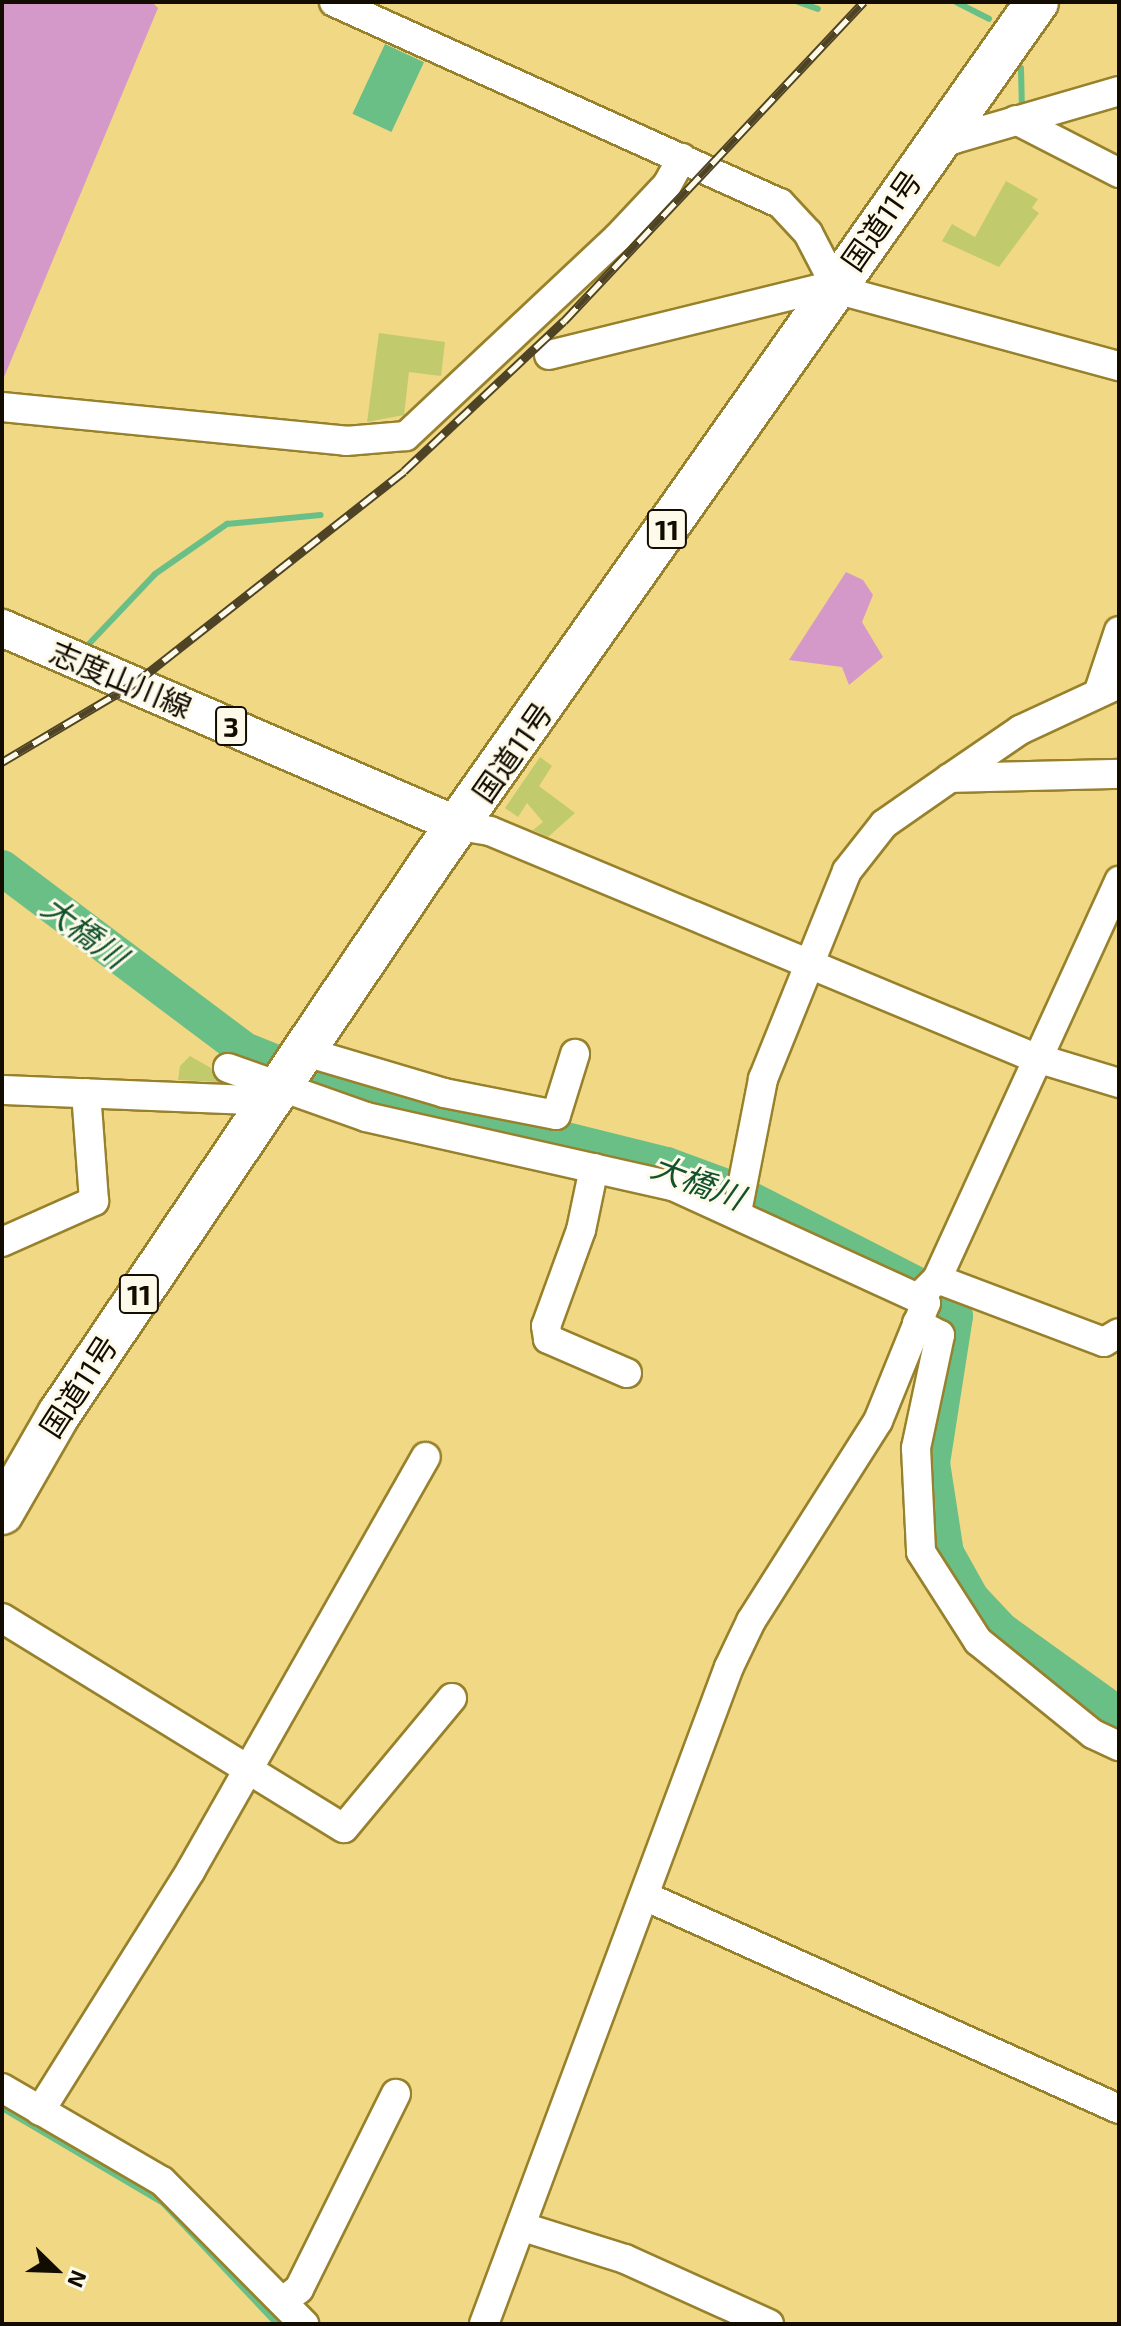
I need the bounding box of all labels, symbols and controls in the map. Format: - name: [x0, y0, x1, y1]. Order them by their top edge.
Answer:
- street label: 国道11号: [834, 163, 928, 277]
- road number: 11: [645, 505, 689, 553]
- street label: 志度山川線: [45, 633, 197, 725]
- street label: 国道11号: [465, 695, 559, 809]
- road number: 3: [215, 702, 247, 750]
- water label: 大橋川: [35, 887, 135, 975]
- water label: 大橋川: [646, 1146, 750, 1216]
- road number: 11: [117, 1270, 161, 1318]
- street label: 国道11号: [32, 1328, 124, 1444]
- north arrow: [16, 2230, 96, 2310]
- text: N: [63, 2267, 93, 2292]

